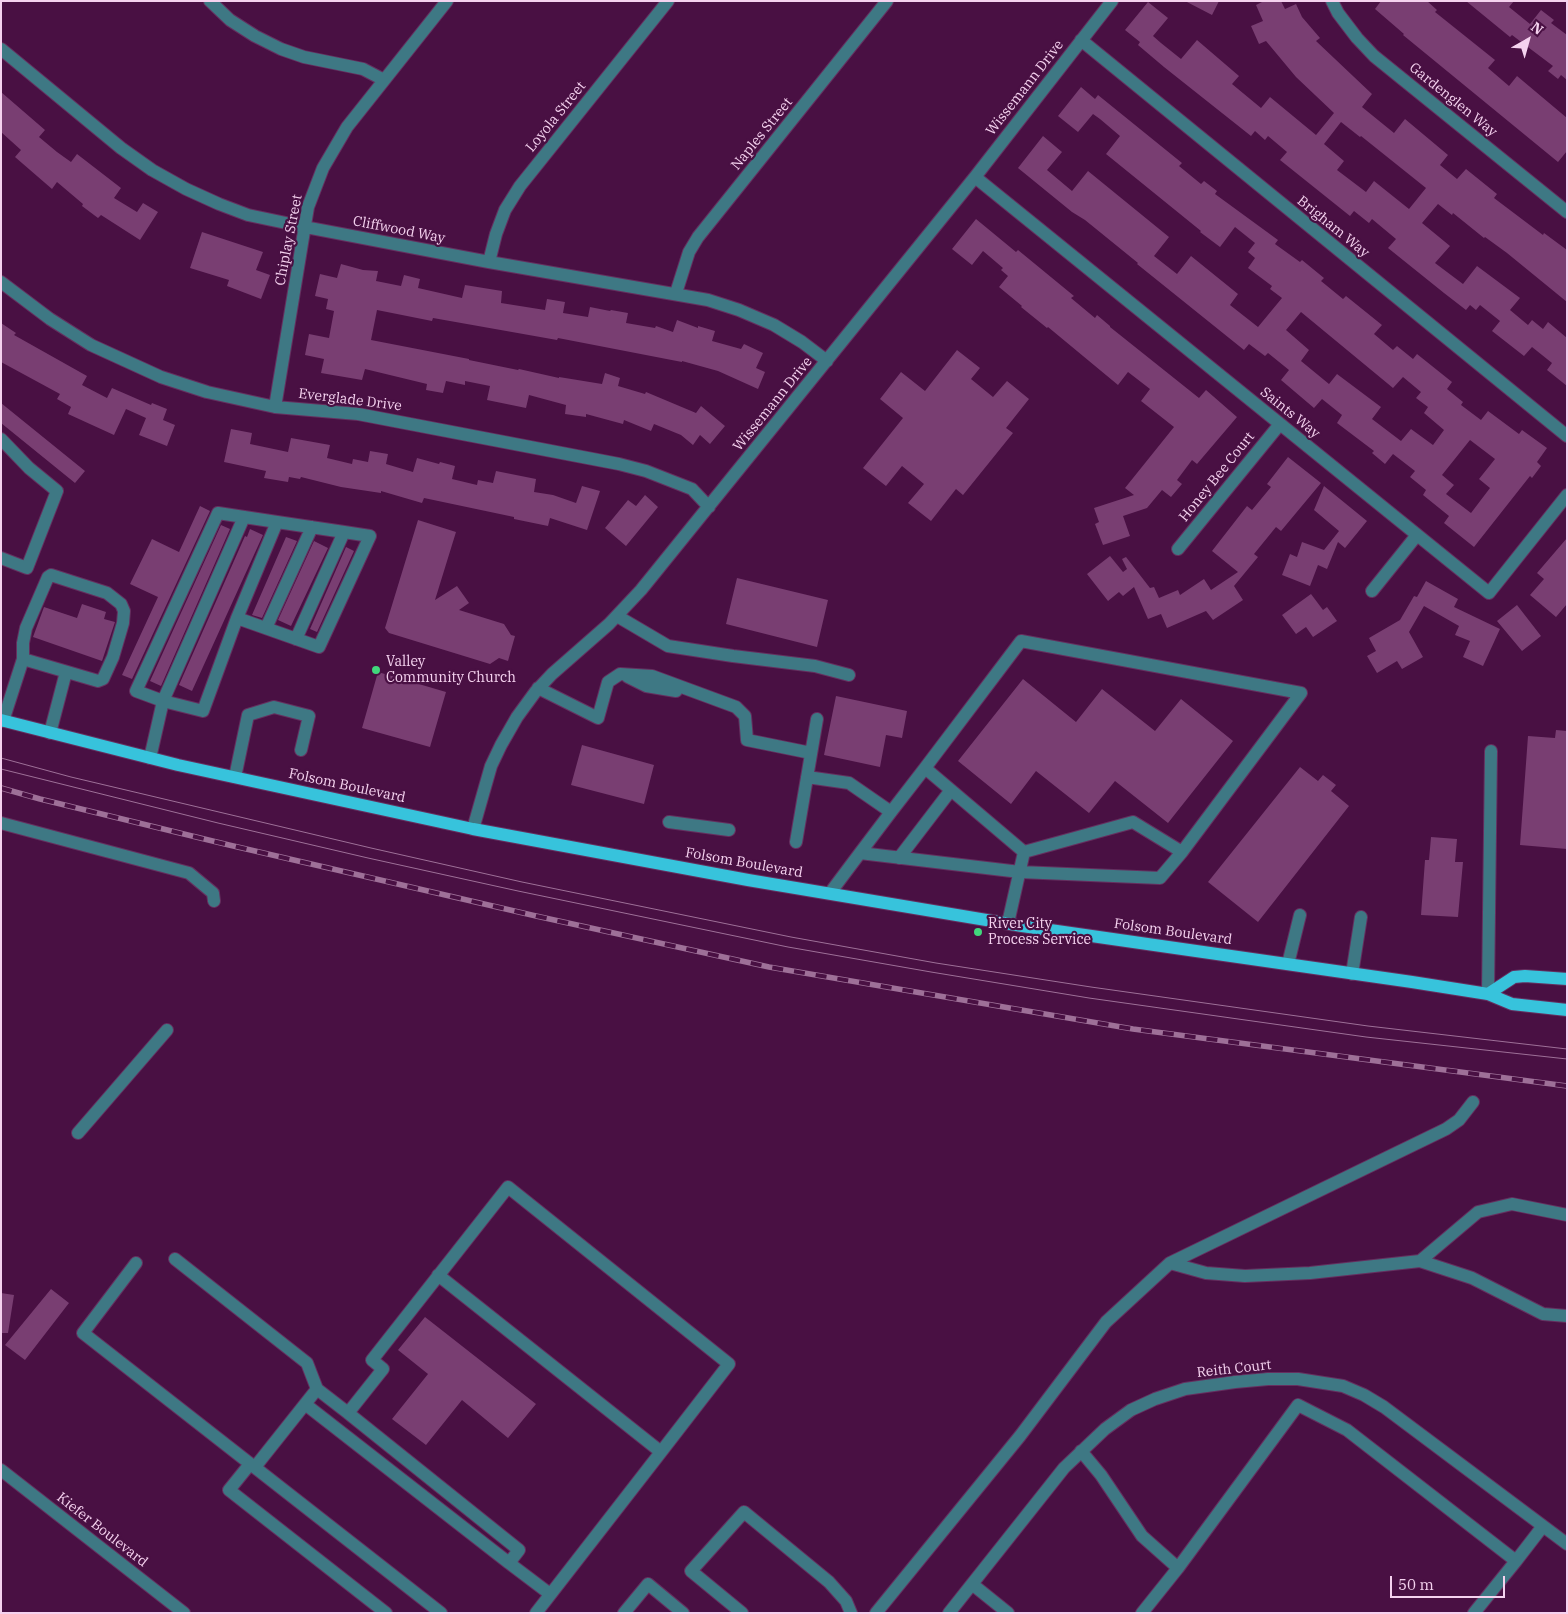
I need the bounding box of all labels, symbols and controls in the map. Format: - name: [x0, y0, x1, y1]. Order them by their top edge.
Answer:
- north arrow: [1503, 15, 1553, 65]
- text: N: [1527, 18, 1547, 39]
- street label: Wissemann Drive: [983, 37, 1067, 139]
- street label: Gardenglen Way: [1406, 59, 1500, 141]
- street label: Loyola Street: [522, 78, 590, 156]
- street label: Naples Street: [728, 94, 796, 174]
- street label: Chiplay Street: [272, 193, 306, 287]
- street label: Brigham Way: [1293, 193, 1373, 261]
- street label: Cliffwood Way: [351, 213, 447, 247]
- street label: Wissemann Drive: [730, 354, 816, 454]
- street label: Saints Way: [1257, 384, 1323, 442]
- street label: Everglade Drive: [297, 385, 403, 415]
- street label: Honey Bee Court: [1176, 429, 1258, 525]
- place label: Valley Community Church: [386, 654, 516, 686]
- marker: Valley Community Church: [370, 664, 382, 676]
- street label: Folsom Boulevard: [287, 765, 407, 807]
- street label: Folsom Boulevard: [684, 844, 804, 882]
- street label: Folsom Boulevard: [1113, 915, 1233, 949]
- place label: River City Process Service: [988, 916, 1091, 949]
- marker: River City Process Service: [972, 926, 984, 938]
- street label: Reith Court: [1196, 1357, 1272, 1381]
- street label: Kiefer Boulevard: [53, 1489, 151, 1571]
- scale bar: [1393, 1566, 1508, 1598]
- text: 50 m: [1398, 1575, 1434, 1594]

